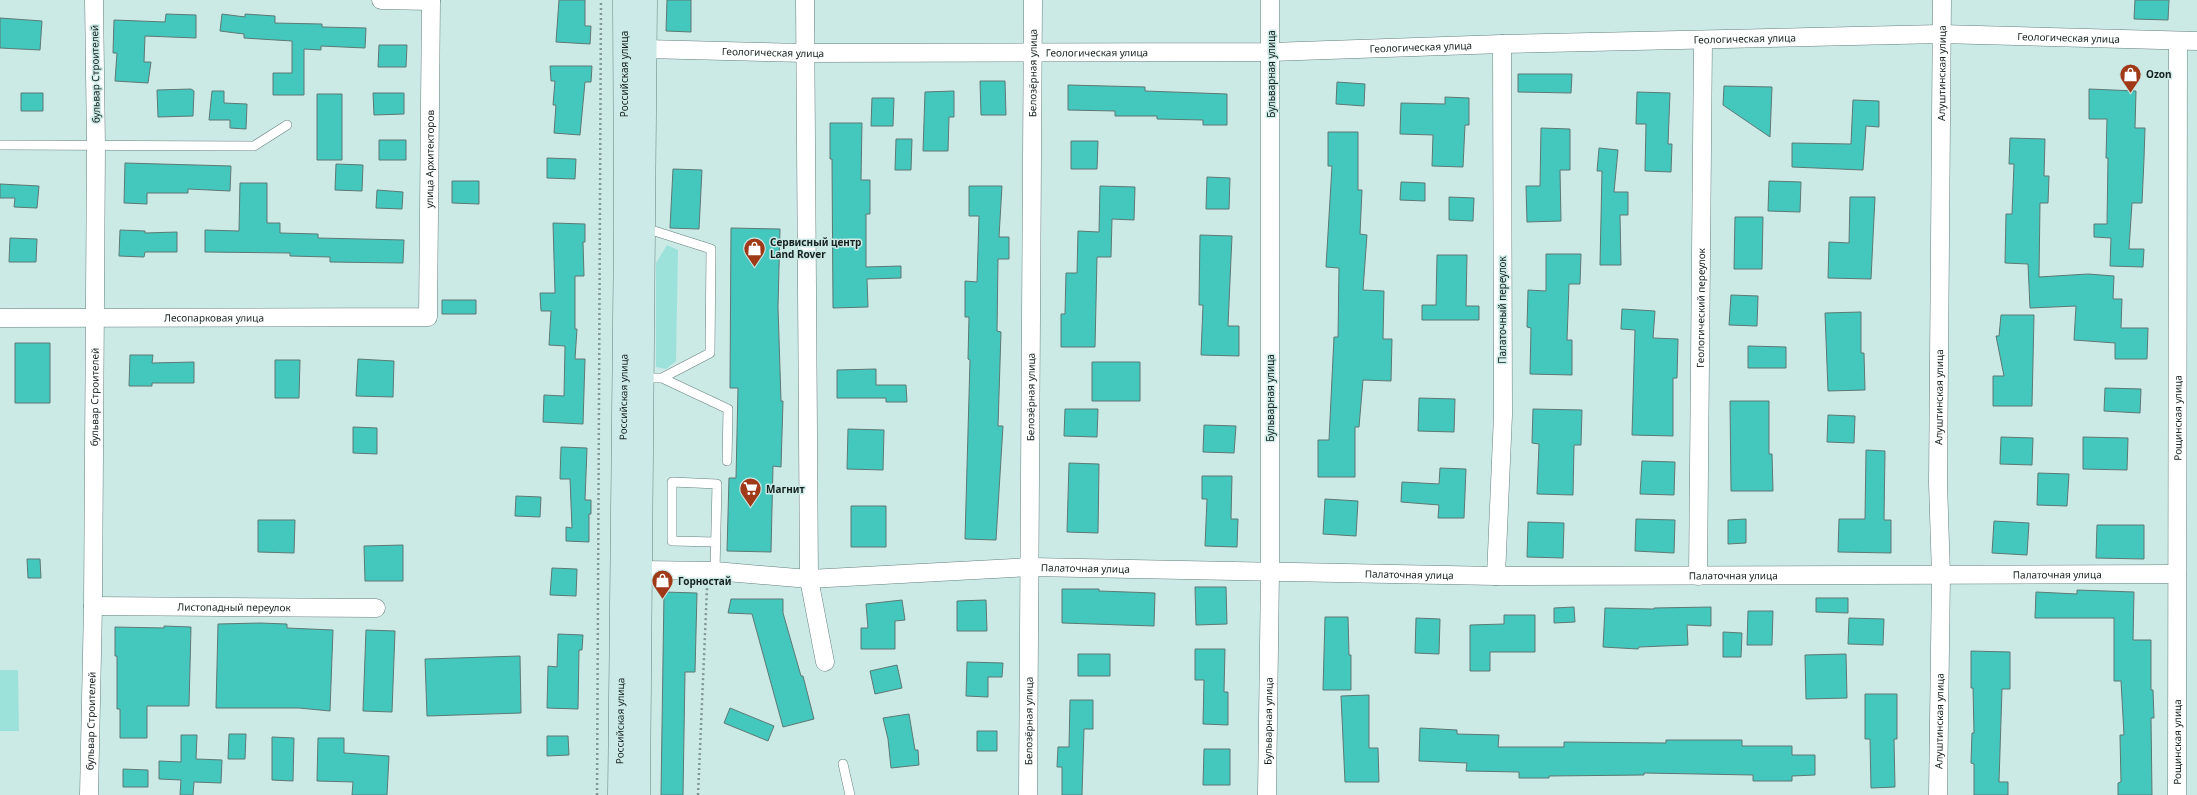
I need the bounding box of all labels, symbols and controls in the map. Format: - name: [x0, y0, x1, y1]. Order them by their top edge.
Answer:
- street label: бульвар Строителей: [87, 25, 103, 123]
- street label: Алуштинская улица: [1934, 25, 1949, 121]
- street label: Белозёрная улица: [1025, 29, 1040, 117]
- street label: Геологическая улица: [2017, 29, 2120, 46]
- street label: Бульварная улица: [1264, 30, 1278, 118]
- street label: Геологическая улица: [1693, 30, 1796, 47]
- street label: Российская улица: [617, 31, 631, 117]
- street label: Геологическая улица: [1369, 38, 1472, 56]
- street label: Геологическая улица: [722, 44, 824, 60]
- street label: Геологическая улица: [1046, 45, 1148, 59]
- shop icon: Ozon: [2117, 61, 2143, 94]
- place label: Ozon: [2146, 67, 2172, 81]
- street label: улица Архитекторов: [422, 109, 437, 208]
- shop icon: Сервисный центр Land Rover: [742, 235, 768, 268]
- place label: Сервисный центр Land Rover: [770, 235, 861, 261]
- street label: Геологический переулок: [1693, 247, 1708, 368]
- street label: Палаточный переулок: [1495, 256, 1509, 364]
- street label: Лесопарковая улица: [164, 310, 264, 325]
- street label: бульвар Строителей: [87, 348, 102, 446]
- street label: Алуштинская улица: [1931, 349, 1946, 445]
- street label: Белозёрная улица: [1023, 353, 1038, 441]
- street label: Российская улица: [616, 354, 631, 440]
- street label: Бульварная улица: [1263, 354, 1277, 442]
- street label: Рощинская улица: [2170, 375, 2185, 461]
- supermarket icon: Магнит: [737, 476, 763, 509]
- place label: Магнит: [766, 482, 805, 496]
- street label: Палаточная улица: [1041, 560, 1130, 576]
- street label: Палаточная улица: [1365, 566, 1454, 582]
- street label: Палаточная улица: [2013, 567, 2102, 581]
- shop icon: Горностай: [650, 568, 676, 601]
- street label: Палаточная улица: [1689, 568, 1778, 582]
- place label: Горностай: [678, 574, 732, 588]
- street label: Листопадный переулок: [177, 600, 292, 614]
- street label: бульвар Строителей: [83, 672, 99, 770]
- street label: Алуштинская улица: [1931, 673, 1947, 769]
- street label: Белозёрная улица: [1021, 677, 1036, 765]
- street label: Бульварная улица: [1260, 677, 1276, 765]
- street label: Российская улица: [612, 678, 627, 764]
- street label: Рощинская улица: [2170, 699, 2184, 785]

